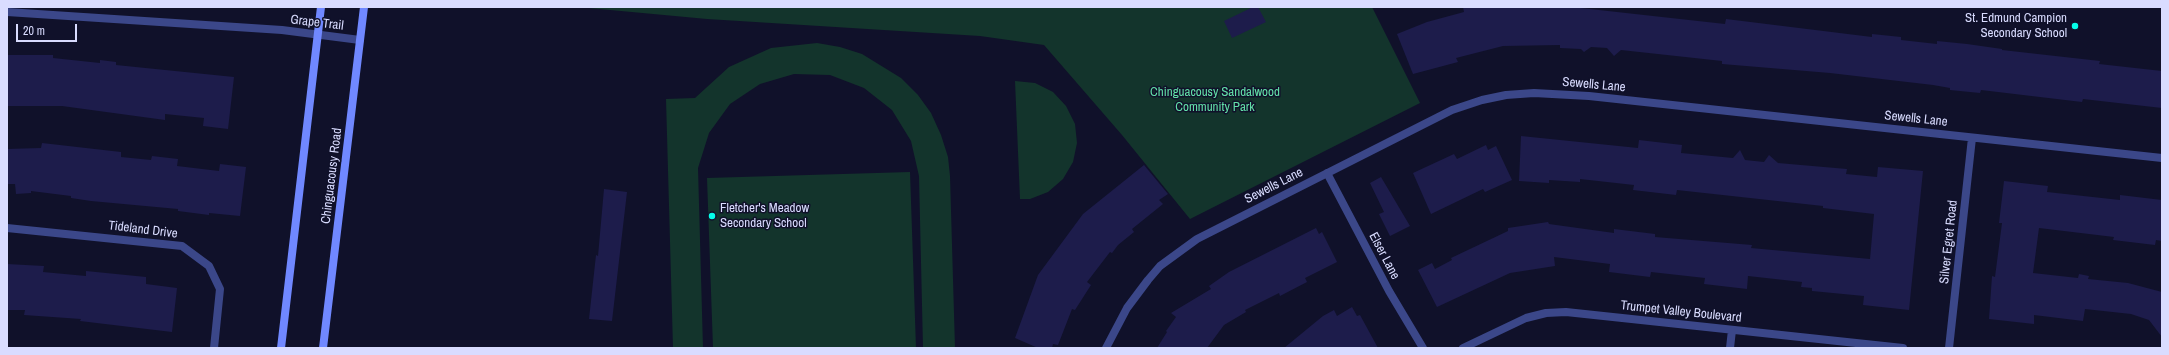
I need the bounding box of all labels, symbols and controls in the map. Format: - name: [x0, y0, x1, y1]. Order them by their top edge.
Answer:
- place label: St. Edmund Campion Secondary School: [1965, 11, 2067, 42]
- street label: Grape Trail: [289, 12, 345, 34]
- scale bar: [18, 16, 79, 42]
- marker: St. Edmund Campion Secondary School: [2070, 21, 2080, 31]
- text: 20 m: [23, 23, 45, 39]
- street label: Sewells Lane: [1562, 74, 1626, 96]
- park label: Chinguacousy Sandalwood Community Park: [1150, 85, 1280, 116]
- street label: Sewells Lane: [1884, 108, 1948, 130]
- street label: Chinguacousy Road: [318, 127, 346, 225]
- street label: Sewells Lane: [1242, 165, 1306, 207]
- street label: Silver Egret Road: [1937, 199, 1961, 285]
- place label: Fletcher's Meadow Secondary School: [720, 201, 809, 232]
- marker: Fletcher's Meadow Secondary School: [707, 211, 717, 221]
- street label: Tideland Drive: [107, 218, 179, 242]
- street label: Elser Lane: [1365, 230, 1403, 282]
- street label: Trumpet Valley Boulevard: [1620, 298, 1742, 326]

